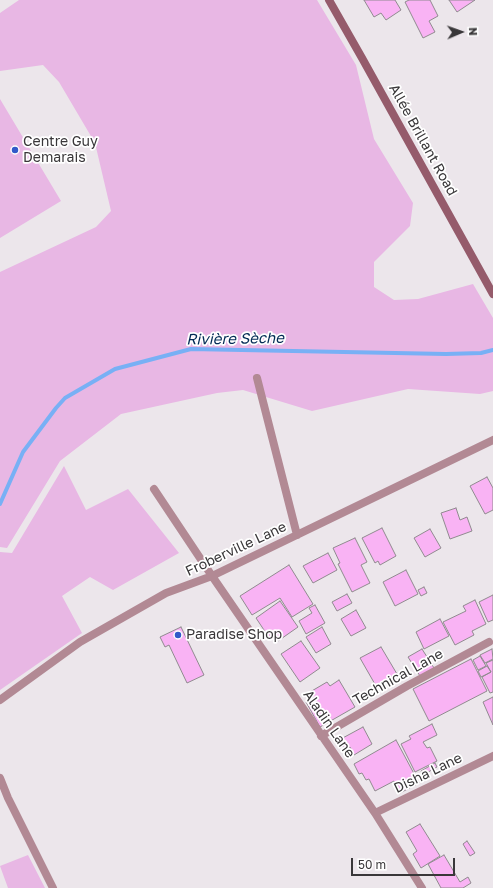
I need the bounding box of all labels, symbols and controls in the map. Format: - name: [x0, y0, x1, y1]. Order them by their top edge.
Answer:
- north arrow: [441, 12, 481, 52]
- text: N: [467, 27, 480, 36]
- street label: Allée Brillant Road: [385, 81, 461, 199]
- place label: Centre Guy Demarais: [23, 134, 98, 166]
- marker: Centre Guy Demarais: [10, 145, 20, 155]
- water label: Rivière Sèche: [186, 329, 284, 349]
- street label: Froberville Lane: [183, 518, 289, 580]
- place label: Paradise Shop: [186, 627, 282, 643]
- marker: Paradise Shop: [173, 630, 183, 640]
- street label: Technical Lane: [350, 645, 446, 709]
- street label: Aladin Lane: [300, 687, 358, 761]
- street label: Disha Lane: [391, 749, 465, 797]
- scale bar: [353, 850, 457, 876]
- text: 50 m: [358, 857, 386, 872]

